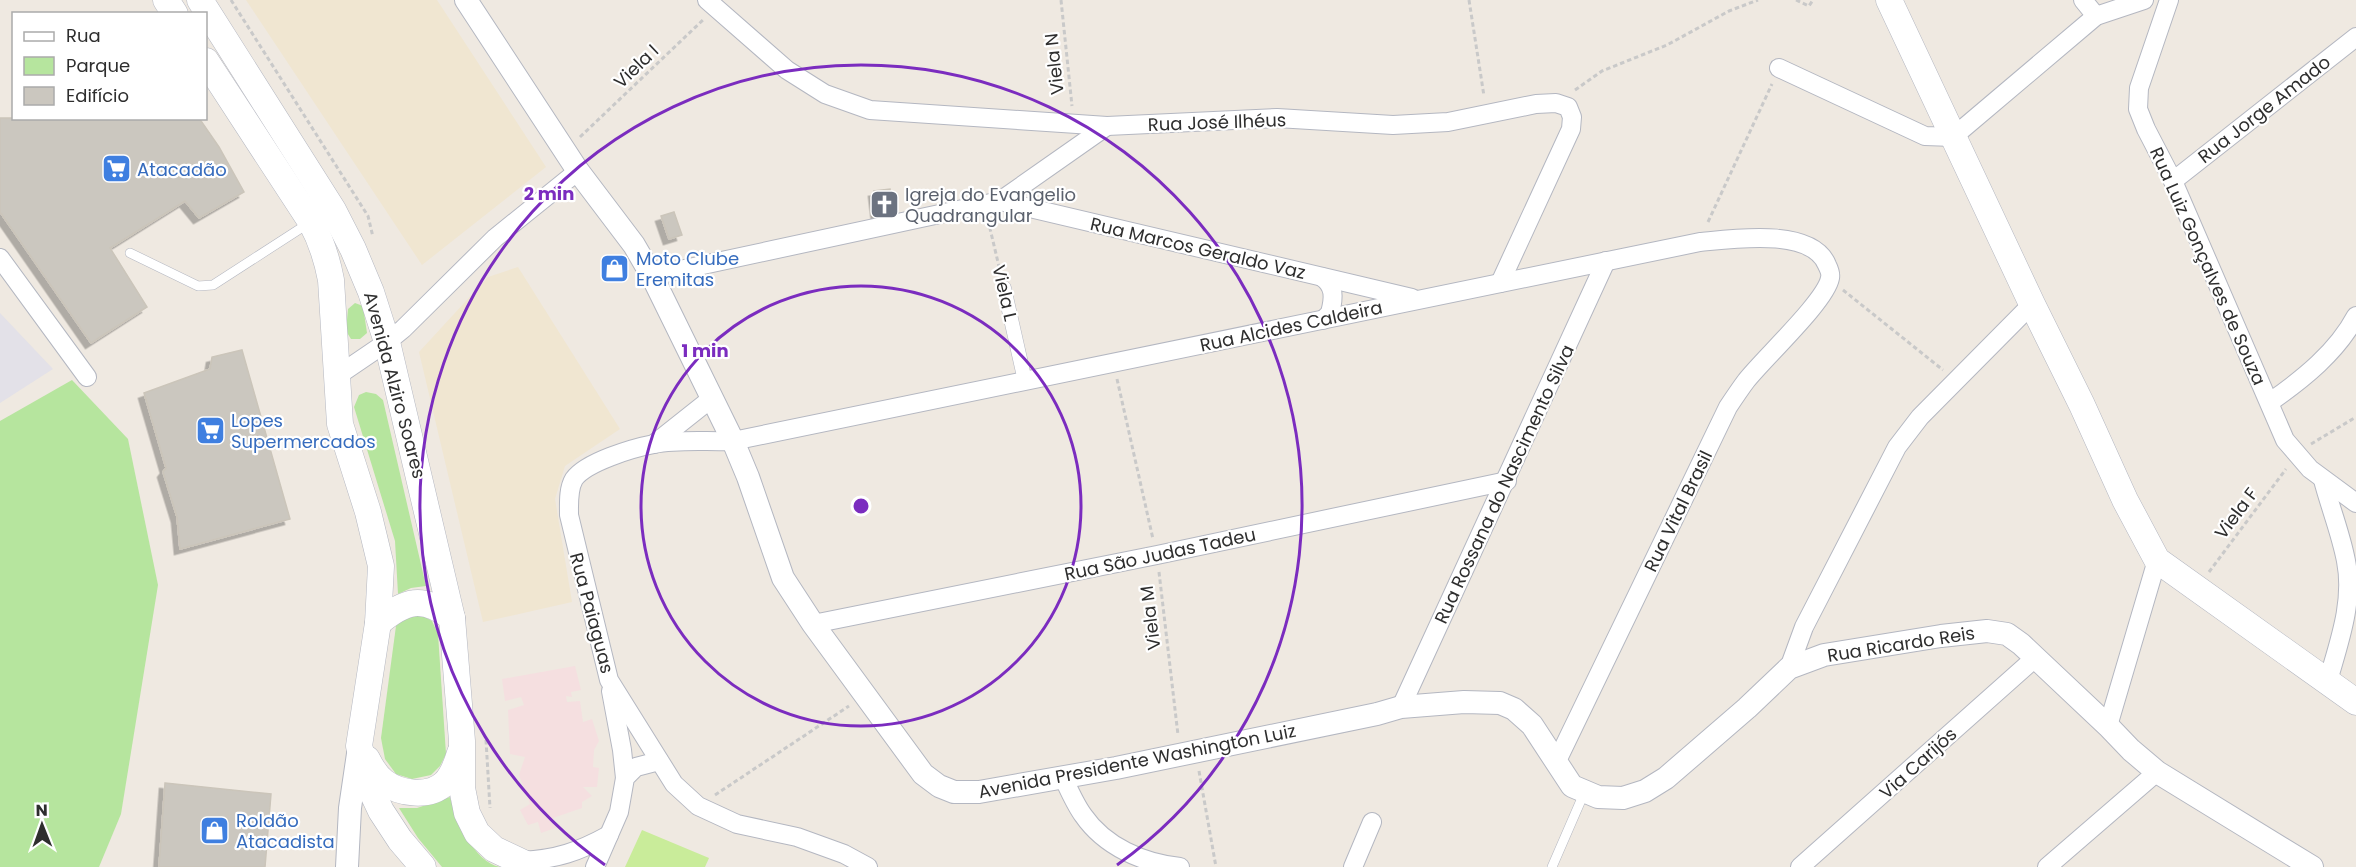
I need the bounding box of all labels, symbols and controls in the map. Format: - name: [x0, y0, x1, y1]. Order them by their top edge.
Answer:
- legend: [12, 12, 207, 120]
- text: Rua: [66, 23, 101, 48]
- street label: Viela N: [1038, 32, 1070, 96]
- street label: Viela I: [608, 38, 664, 94]
- street label: Rua Jorge Amado: [2193, 49, 2335, 169]
- text: Parque: [66, 53, 130, 78]
- text: Edifício: [66, 83, 129, 108]
- street label: Rua José Ilhéus: [1147, 107, 1287, 137]
- street label: Rua Luiz Gonçalves de Souza: [2144, 143, 2272, 389]
- supermarket icon: Atacadão: [100, 153, 132, 185]
- place label: Atacadão: [137, 157, 227, 182]
- text: 2 min: [524, 181, 574, 206]
- place label: Igreja do Evangelio Quadrangular: [905, 182, 1076, 228]
- church icon: Igreja do Evangelio Quadrangular: [868, 188, 900, 220]
- street label: Rua Marcos Geraldo Vaz: [1088, 211, 1308, 285]
- place label: Moto Clube Eremitas: [636, 246, 739, 292]
- shop icon: Moto Clube Eremitas: [599, 252, 631, 284]
- street label: Viela L: [986, 262, 1024, 324]
- street label: Avenida Alziro Soares: [358, 289, 432, 481]
- street label: Rua Alcides Caldeira: [1197, 294, 1385, 358]
- text: 1 min: [681, 338, 729, 363]
- street label: Rua Rossana do Nascimento Silva: [1428, 340, 1580, 628]
- place label: Lopes Supermercados: [231, 408, 376, 454]
- supermarket icon: Lopes Supermercados: [194, 414, 226, 446]
- street label: Rua Vital Brasil: [1638, 446, 1718, 576]
- street label: Viela F: [2208, 482, 2264, 544]
- centre of rings: [851, 496, 871, 516]
- street label: Rua São Judas Tadeu: [1062, 522, 1258, 586]
- street label: Rua Paiaguas: [564, 550, 620, 676]
- street label: Viela M: [1134, 584, 1166, 652]
- street label: Rua Ricardo Reis: [1825, 620, 1977, 668]
- street label: Avenida Presidente Washington Luiz: [976, 718, 1298, 804]
- street label: Via Carijós: [1874, 722, 1962, 804]
- north arrow: [12, 795, 72, 855]
- text: N: [36, 799, 48, 822]
- place label: Roldão Atacadista: [236, 808, 335, 854]
- shop icon: Roldão Atacadista: [199, 814, 231, 846]

